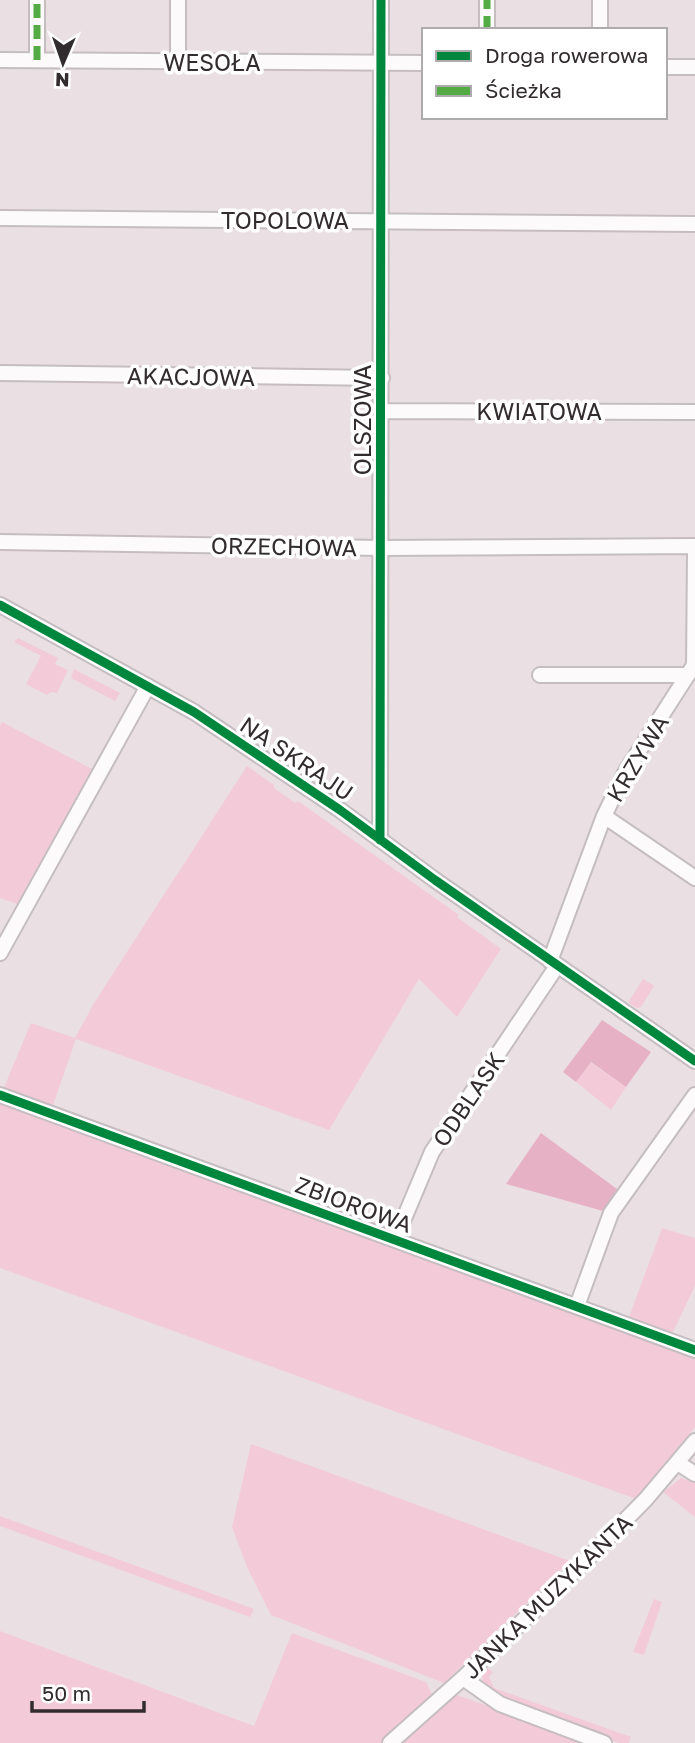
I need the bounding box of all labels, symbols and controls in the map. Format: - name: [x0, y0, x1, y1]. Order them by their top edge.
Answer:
- north arrow: [28, 28, 98, 98]
- legend: [422, 28, 667, 119]
- text: Droga rowerowa: [485, 42, 648, 68]
- street label: WESOŁA: [163, 48, 261, 76]
- text: N: [55, 69, 70, 92]
- text: Ścieżka: [485, 77, 562, 103]
- street label: TOPOLOWA: [221, 206, 349, 234]
- street label: AKACJOWA: [127, 361, 255, 391]
- street label: OLSZOWA: [348, 365, 376, 475]
- street label: KWIATOWA: [476, 397, 602, 425]
- street label: ORZECHOWA: [211, 531, 357, 561]
- street label: KRZYWA: [600, 709, 674, 807]
- street label: NA SKRAJU: [235, 710, 359, 806]
- street label: ODBLASK: [426, 1046, 510, 1152]
- street label: ZBIOROWA: [292, 1170, 416, 1238]
- street label: JANKA MUZYKANTA: [456, 1508, 638, 1684]
- scale bar: [32, 1670, 144, 1714]
- text: 50 m: [42, 1680, 91, 1706]

